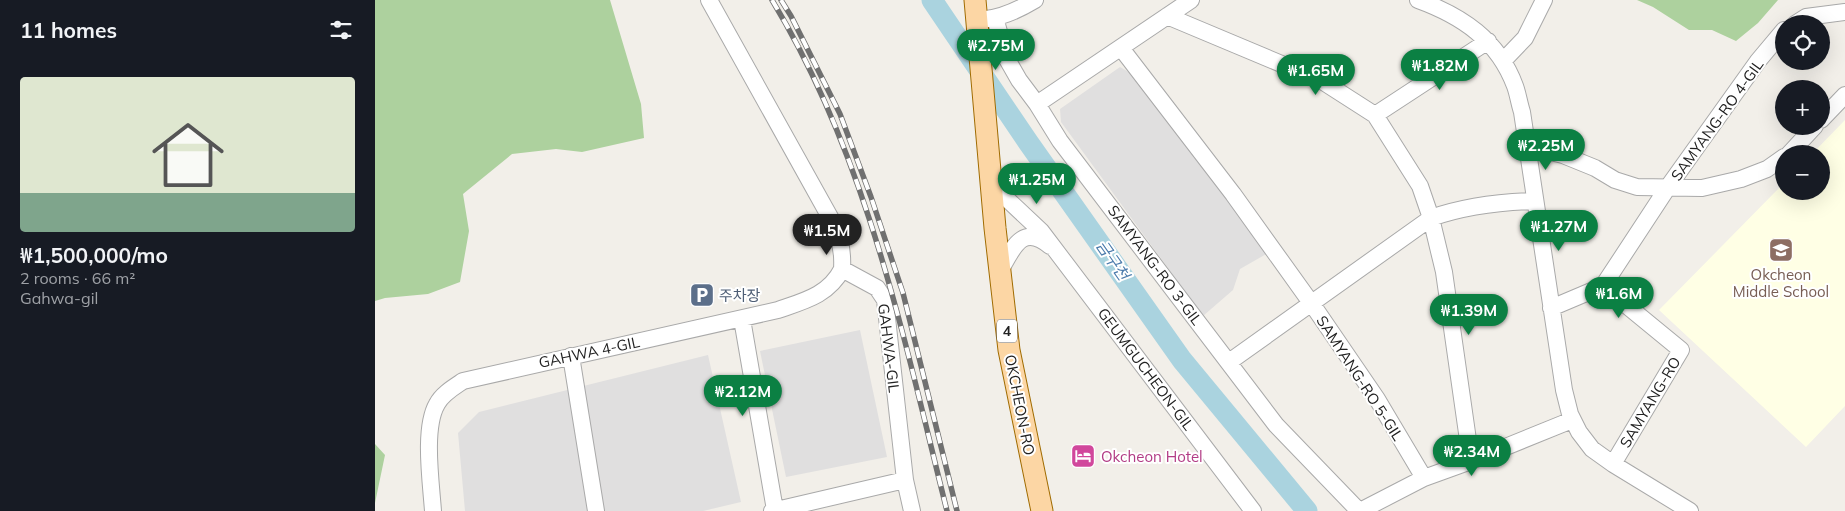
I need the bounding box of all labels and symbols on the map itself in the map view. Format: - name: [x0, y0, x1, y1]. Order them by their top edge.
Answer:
- pin: ₩2.75M: [955, 28, 1037, 71]
- pin: ₩1.82M: [1399, 48, 1481, 91]
- pin: ₩1.65M: [1275, 54, 1357, 96]
- street label: SAMYANG-RO 4-GIL: [1667, 56, 1767, 184]
- pin: ₩2.25M: [1505, 128, 1587, 171]
- pin: ₩1.25M: [996, 162, 1078, 205]
- street label: SAMYANG-RO 3-GIL: [1104, 201, 1206, 329]
- pin: ₩1.27M: [1518, 210, 1600, 252]
- pin: ₩1.5M: [792, 214, 862, 256]
- water label: 금구천: [1092, 236, 1135, 286]
- school or university icon: Okcheon Middle School: [1768, 237, 1794, 263]
- place label: Okcheon Middle School: [1733, 265, 1829, 301]
- pin: ₩1.6M: [1584, 276, 1654, 319]
- parking icon: 주차장: [689, 282, 715, 308]
- place label: 주차장: [719, 286, 761, 305]
- pin: ₩1.39M: [1428, 294, 1510, 336]
- street label: GAHWA-GIL: [874, 302, 904, 394]
- street label: GEUMGUCHEON-GIL: [1094, 304, 1198, 434]
- street label: SAMYANG-RO 5-GIL: [1312, 312, 1408, 444]
- road number: 4: [997, 320, 1017, 342]
- street label: GAHWA 4-GIL: [537, 332, 641, 372]
- street label: OKCHEON-RO: [1001, 353, 1039, 457]
- street label: SAMYANG-RO: [1615, 353, 1685, 451]
- pin: ₩2.12M: [702, 374, 784, 417]
- pin: ₩2.34M: [1431, 434, 1513, 477]
- hotel icon: Okcheon Hotel: [1070, 443, 1096, 469]
- place label: Okcheon Hotel: [1101, 447, 1203, 466]

